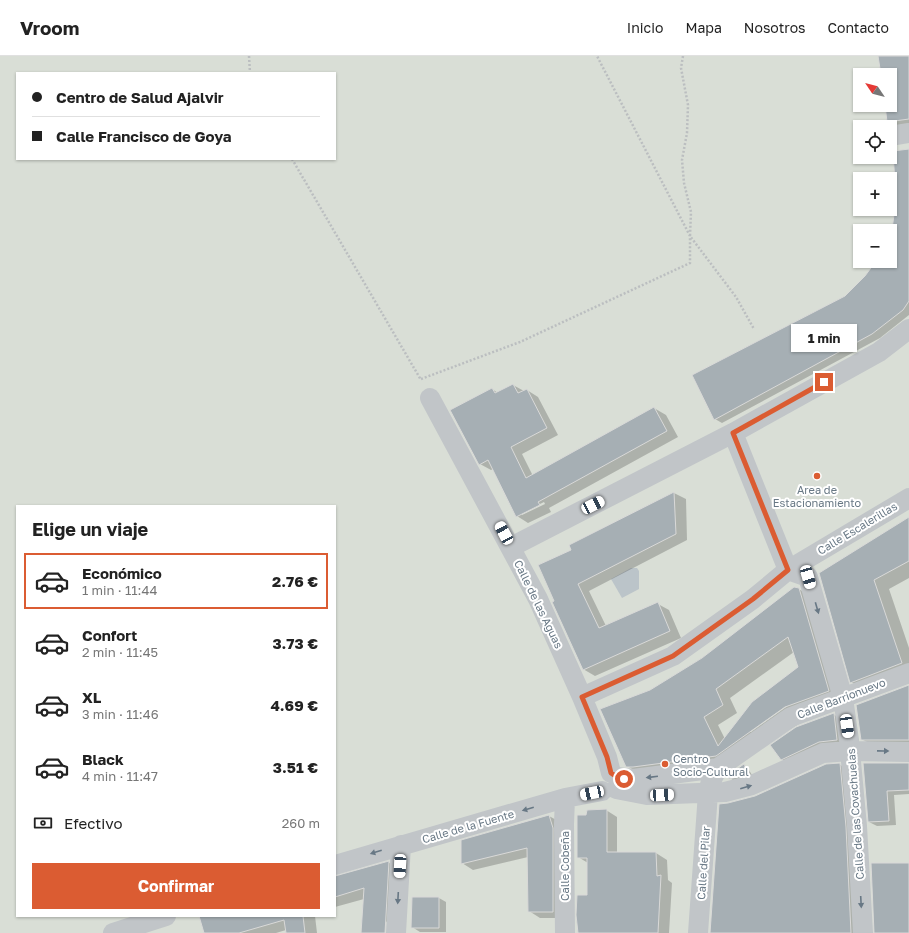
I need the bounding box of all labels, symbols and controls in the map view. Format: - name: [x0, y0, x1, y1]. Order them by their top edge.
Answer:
- text: Vroom: [20, 16, 79, 39]
- text: Inicio: [627, 19, 663, 36]
- text: Mapa: [685, 19, 722, 36]
- text: Nosotros: [744, 19, 805, 36]
- text: Contacto: [827, 19, 889, 36]
- north arrow: [853, 68, 897, 112]
- map controls: [853, 68, 897, 268]
- text: Centro de Salud Ajalvir: [56, 88, 224, 106]
- button: locate: [853, 120, 897, 164]
- text: Calle Francisco de Goya: [56, 127, 232, 145]
- button: +: [853, 172, 897, 216]
- button: −: [853, 224, 897, 268]
- callout: 1 min: [791, 324, 857, 352]
- text: 1 min: [808, 330, 840, 346]
- route end: [815, 373, 833, 391]
- marker: Area de Estacionamiento: [812, 471, 822, 481]
- place label: Area de Estacionamiento: [773, 483, 862, 509]
- car: [580, 494, 606, 516]
- street label: Calle Escalerillas: [815, 499, 899, 557]
- text: Elige un viaje: [32, 518, 148, 540]
- car: [493, 520, 515, 546]
- street label: Calle de las Aguas: [512, 558, 566, 650]
- icon: car: [34, 563, 70, 599]
- text: Económico: [82, 564, 162, 582]
- car: [799, 564, 817, 590]
- text: 2.76 €: [272, 572, 318, 590]
- text: 1 min · 11:44: [82, 582, 157, 598]
- one-way arrow: [814, 603, 820, 615]
- icon: car: [34, 625, 70, 661]
- text: Confort: [82, 626, 137, 644]
- text: 3.73 €: [272, 634, 318, 652]
- text: 2 min · 11:45: [82, 644, 158, 660]
- street label: Calle Barrionuevo: [795, 675, 887, 721]
- icon: car: [34, 687, 70, 723]
- text: XL: [82, 688, 101, 706]
- text: 4.69 €: [270, 696, 318, 714]
- text: 3 min · 11:46: [82, 706, 159, 722]
- car: [839, 713, 855, 739]
- street label: Calle de las Covachuelas: [844, 748, 866, 880]
- one-way arrow: [877, 748, 890, 754]
- icon: car: [34, 749, 70, 785]
- text: Black: [82, 750, 124, 768]
- place label: Centro Socio-Cultural: [673, 752, 749, 778]
- text: 3.51 €: [273, 758, 318, 776]
- marker: Centro Socio-Cultural: [660, 759, 670, 769]
- text: 4 min · 11:47: [82, 768, 158, 784]
- route start: [615, 770, 633, 788]
- one-way arrow: [646, 774, 658, 780]
- one-way arrow: [740, 783, 752, 789]
- car: [579, 785, 605, 801]
- car: [650, 788, 674, 802]
- one-way arrow: [522, 806, 534, 812]
- street label: Calle de la Fuente: [420, 807, 516, 845]
- icon: cash: [32, 812, 54, 834]
- text: Efectivo: [64, 814, 122, 832]
- text: 260 m: [282, 815, 320, 831]
- street label: Calle del Pilar: [694, 825, 712, 900]
- street label: Calle Cobeña: [558, 831, 571, 901]
- one-way arrow: [370, 849, 382, 855]
- car: [393, 854, 407, 878]
- button: Confirmar: [32, 863, 320, 909]
- one-way arrow: [394, 892, 401, 904]
- one-way arrow: [858, 896, 864, 909]

